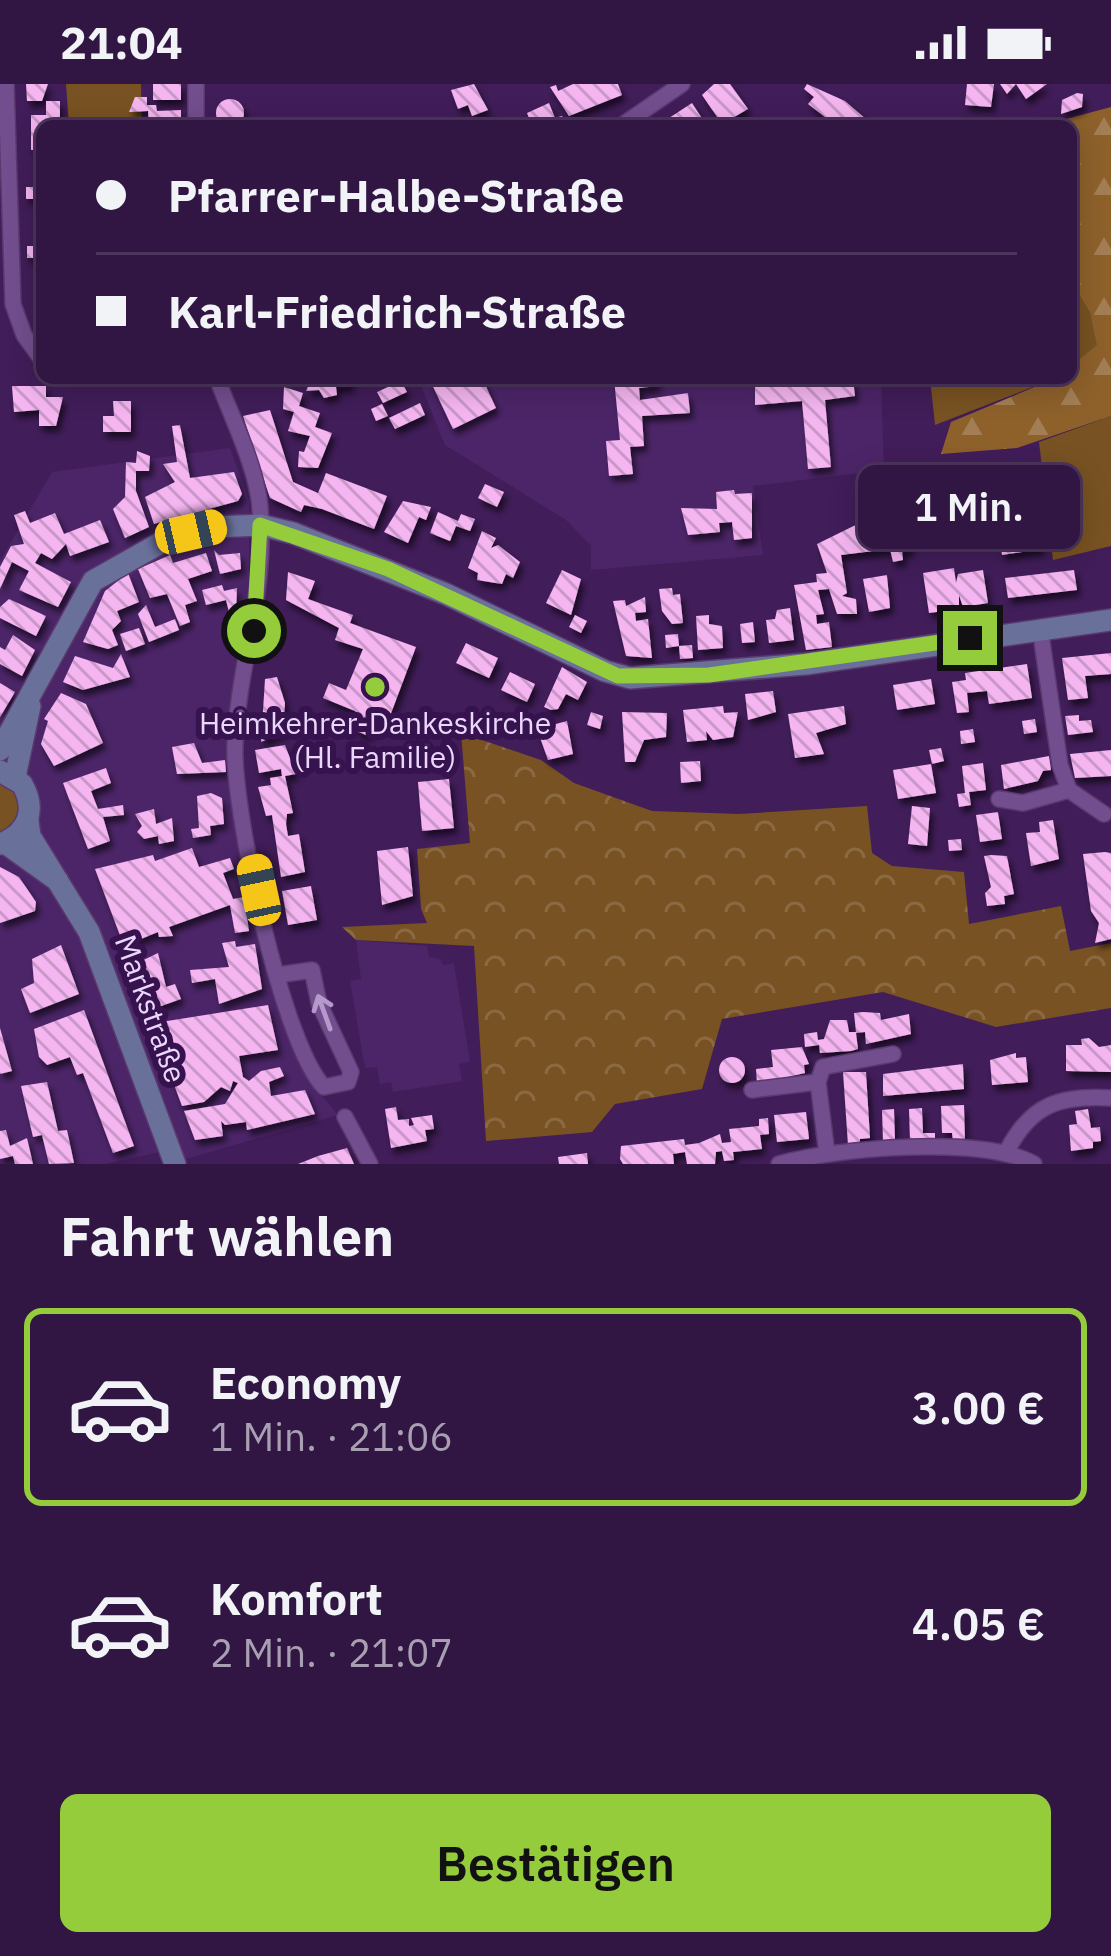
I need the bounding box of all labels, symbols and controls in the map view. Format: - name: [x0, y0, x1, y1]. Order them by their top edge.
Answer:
- text: 21:04: [60, 13, 183, 71]
- text: Pfarrer-Halbe-Straße: [168, 166, 624, 224]
- text: Karl-Friedrich-Straße: [168, 282, 626, 340]
- callout: 1 Min.: [859, 464, 1081, 548]
- text: 1 Min.: [914, 481, 1024, 532]
- car: [152, 506, 230, 558]
- route start: [227, 604, 281, 658]
- route end: [943, 611, 997, 665]
- marker: Heimkehrer-Dankeskirche (Hl. Familie): [362, 674, 388, 700]
- place label: Heimkehrer-Dankeskirche (Hl. Familie): [199, 703, 551, 776]
- car: [234, 851, 284, 929]
- street label: Markstraße: [107, 929, 196, 1088]
- one-way arrow: [312, 994, 333, 1031]
- text: Fahrt wählen: [60, 1201, 394, 1271]
- icon: car: [66, 1353, 174, 1461]
- text: Economy: [210, 1353, 401, 1411]
- text: 3.00 €: [912, 1378, 1045, 1436]
- text: 1 Min. · 21:06: [210, 1411, 453, 1462]
- icon: car: [66, 1569, 174, 1677]
- text: Komfort: [210, 1569, 383, 1627]
- text: 4.05 €: [912, 1594, 1045, 1652]
- text: 2 Min. · 21:07: [210, 1627, 453, 1678]
- button: Bestätigen: [60, 1794, 1051, 1932]

